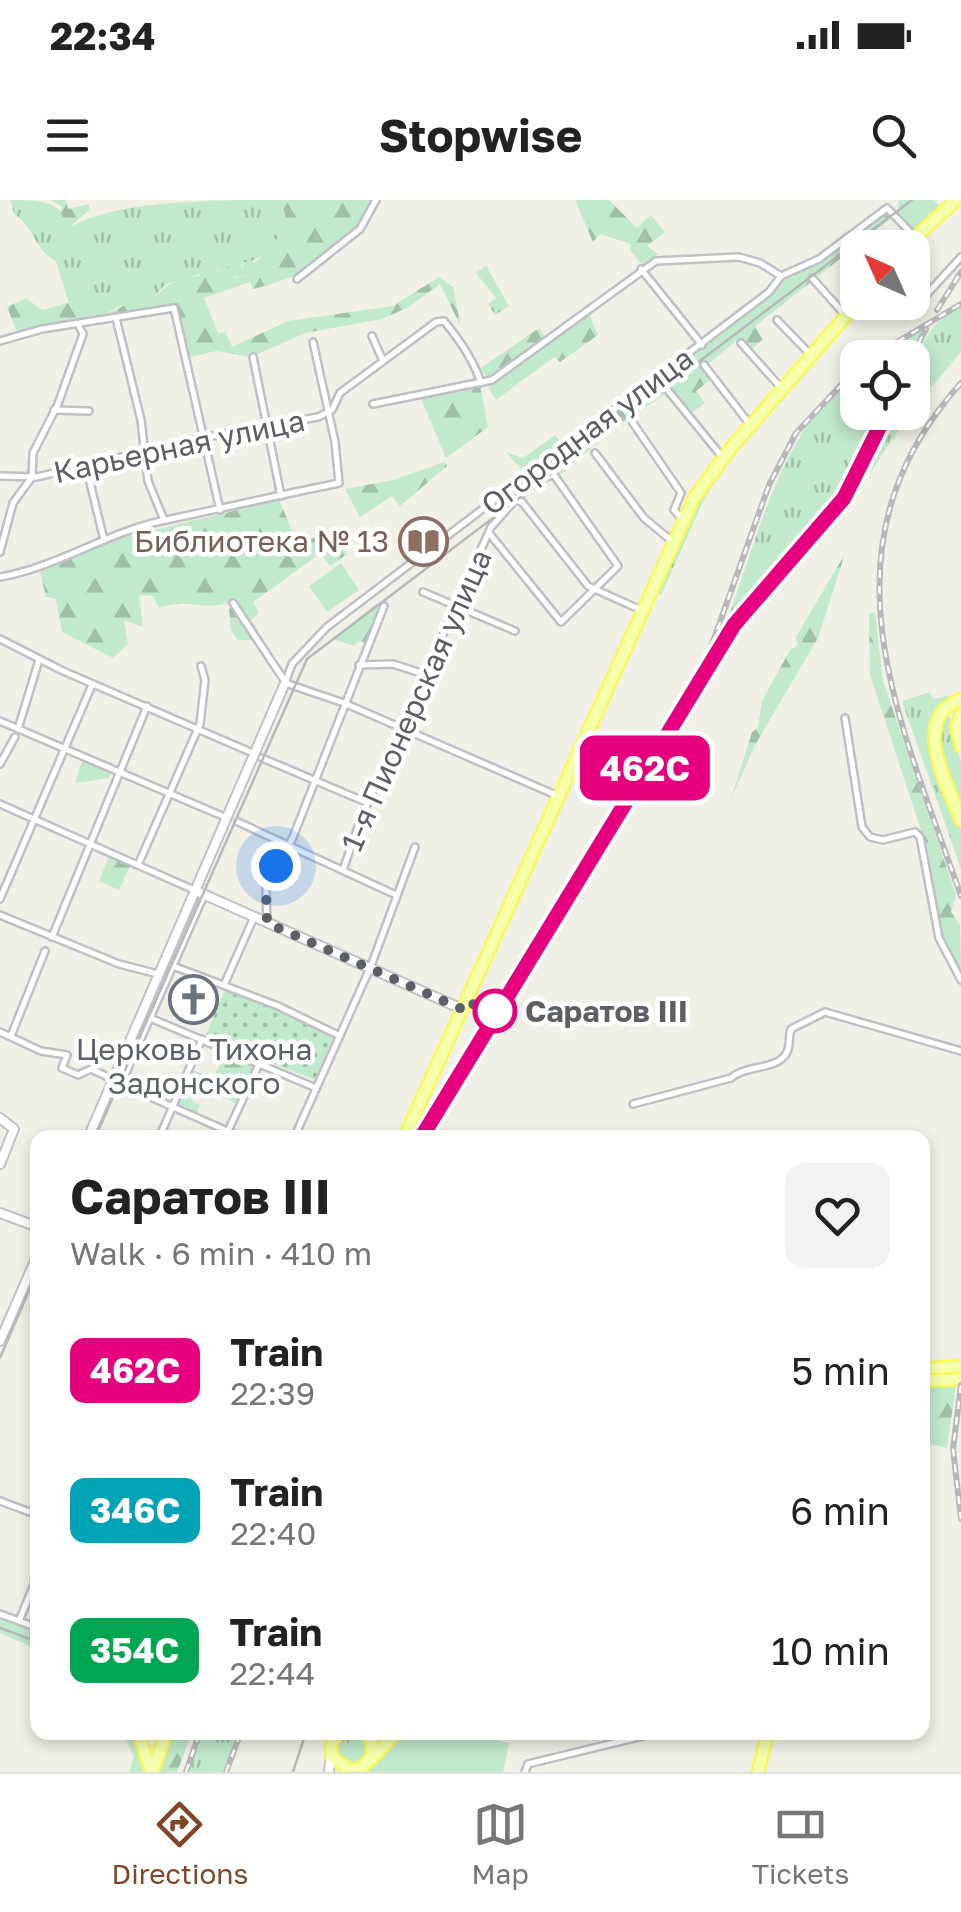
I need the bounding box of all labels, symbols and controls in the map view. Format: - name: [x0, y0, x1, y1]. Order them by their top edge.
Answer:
- text: 22:34: [50, 13, 155, 58]
- icon: menu: [40, 108, 95, 163]
- text: Stopwise: [379, 108, 582, 162]
- icon: search: [866, 108, 921, 163]
- north arrow: [840, 230, 930, 320]
- map controls: [840, 230, 930, 430]
- street label: Огородная улица: [474, 340, 700, 522]
- button: locate: [840, 340, 930, 430]
- street label: Карьерная улица: [50, 402, 308, 490]
- library icon: Библиотека № 13: [398, 515, 450, 567]
- place label: Библиотека № 13: [134, 523, 389, 559]
- street label: 1-я Пионерская улица: [333, 544, 499, 856]
- line badge: 462С: [575, 736, 715, 800]
- text: 462С: [600, 747, 690, 789]
- your location: [251, 841, 301, 891]
- church icon: Церковь Тихона Задонского: [168, 974, 220, 1026]
- marker: Саратов III: [474, 990, 516, 1032]
- place label: Саратов III: [525, 993, 688, 1029]
- place label: Церковь Тихона Задонского: [76, 1031, 312, 1101]
- button: heart: [785, 1163, 890, 1268]
- text: Саратов III: [70, 1167, 331, 1225]
- text: Walk · 6 min · 410 m: [70, 1234, 372, 1272]
- text: Train: [230, 1329, 323, 1374]
- text: 5 min: [791, 1348, 890, 1393]
- text: 462С: [90, 1349, 180, 1391]
- text: 22:39: [230, 1374, 315, 1412]
- text: Train: [230, 1469, 323, 1514]
- text: 6 min: [790, 1488, 890, 1533]
- text: 346С: [90, 1489, 180, 1531]
- text: 22:40: [230, 1514, 316, 1552]
- text: Train: [229, 1609, 322, 1654]
- text: 10 min: [771, 1628, 890, 1673]
- text: 354С: [90, 1629, 179, 1671]
- text: 22:44: [229, 1654, 315, 1692]
- tab: Directions: [112, 1797, 248, 1890]
- tab: Map: [472, 1797, 529, 1890]
- tab: Tickets: [752, 1797, 849, 1890]

